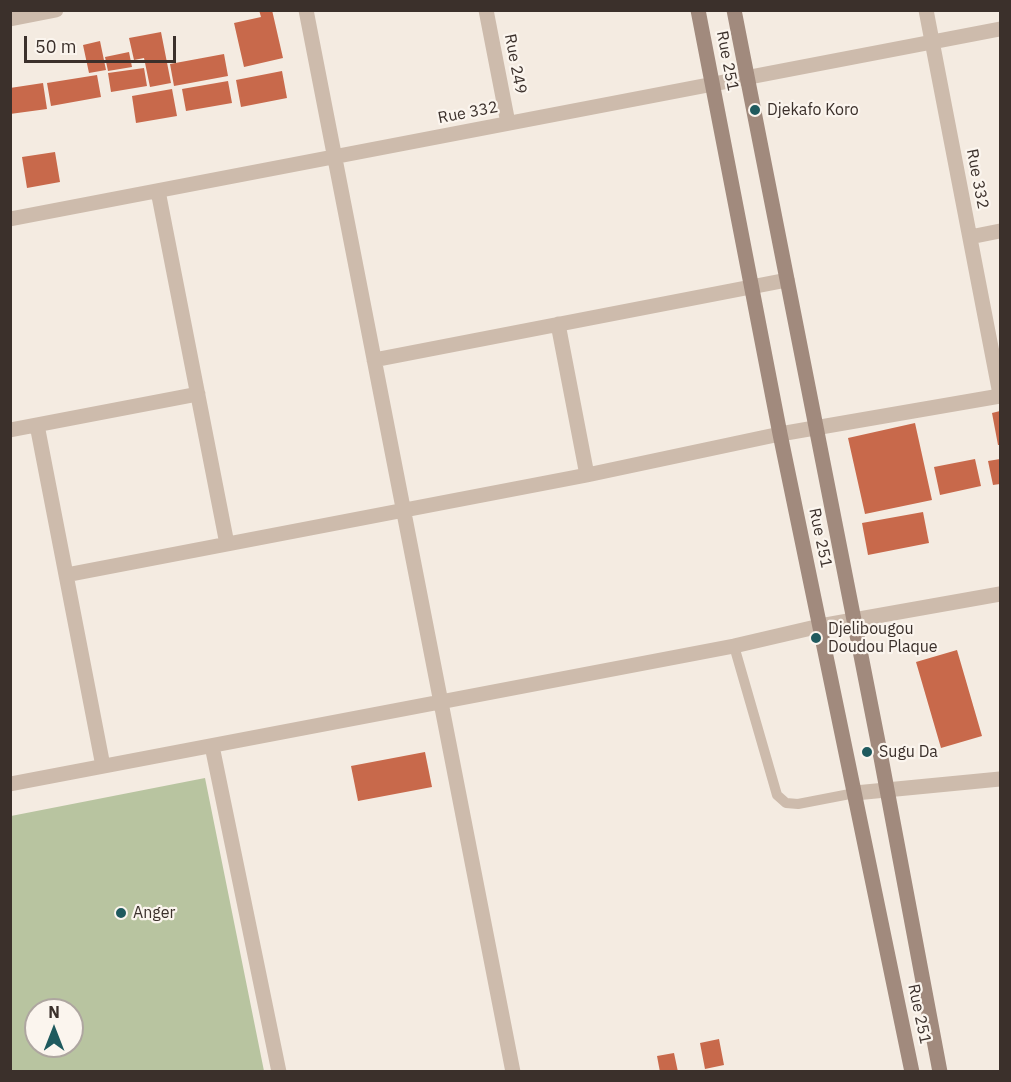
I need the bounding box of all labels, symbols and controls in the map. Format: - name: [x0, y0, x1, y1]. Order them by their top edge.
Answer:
- scale bar: [27, 24, 178, 62]
- street label: Rue 251: [712, 29, 742, 93]
- street label: Rue 249: [500, 32, 530, 96]
- text: 50 m: [35, 35, 77, 58]
- street label: Rue 332: [436, 98, 500, 128]
- place label: Djekafo Koro: [767, 100, 859, 120]
- marker: Djekafo Koro: [748, 103, 762, 117]
- street label: Rue 332: [962, 147, 992, 211]
- street label: Rue 251: [804, 506, 836, 570]
- place label: Djelibougou Doudou Plaque: [828, 619, 938, 657]
- marker: Djelibougou Doudou Plaque: [809, 631, 823, 645]
- place label: Sugu Da: [879, 742, 938, 762]
- marker: Sugu Da: [860, 745, 874, 759]
- place label: Anger: [133, 903, 175, 923]
- marker: Anger: [114, 906, 128, 920]
- street label: Rue 251: [903, 982, 935, 1046]
- north arrow: [24, 998, 84, 1058]
- text: N: [48, 1002, 60, 1022]

